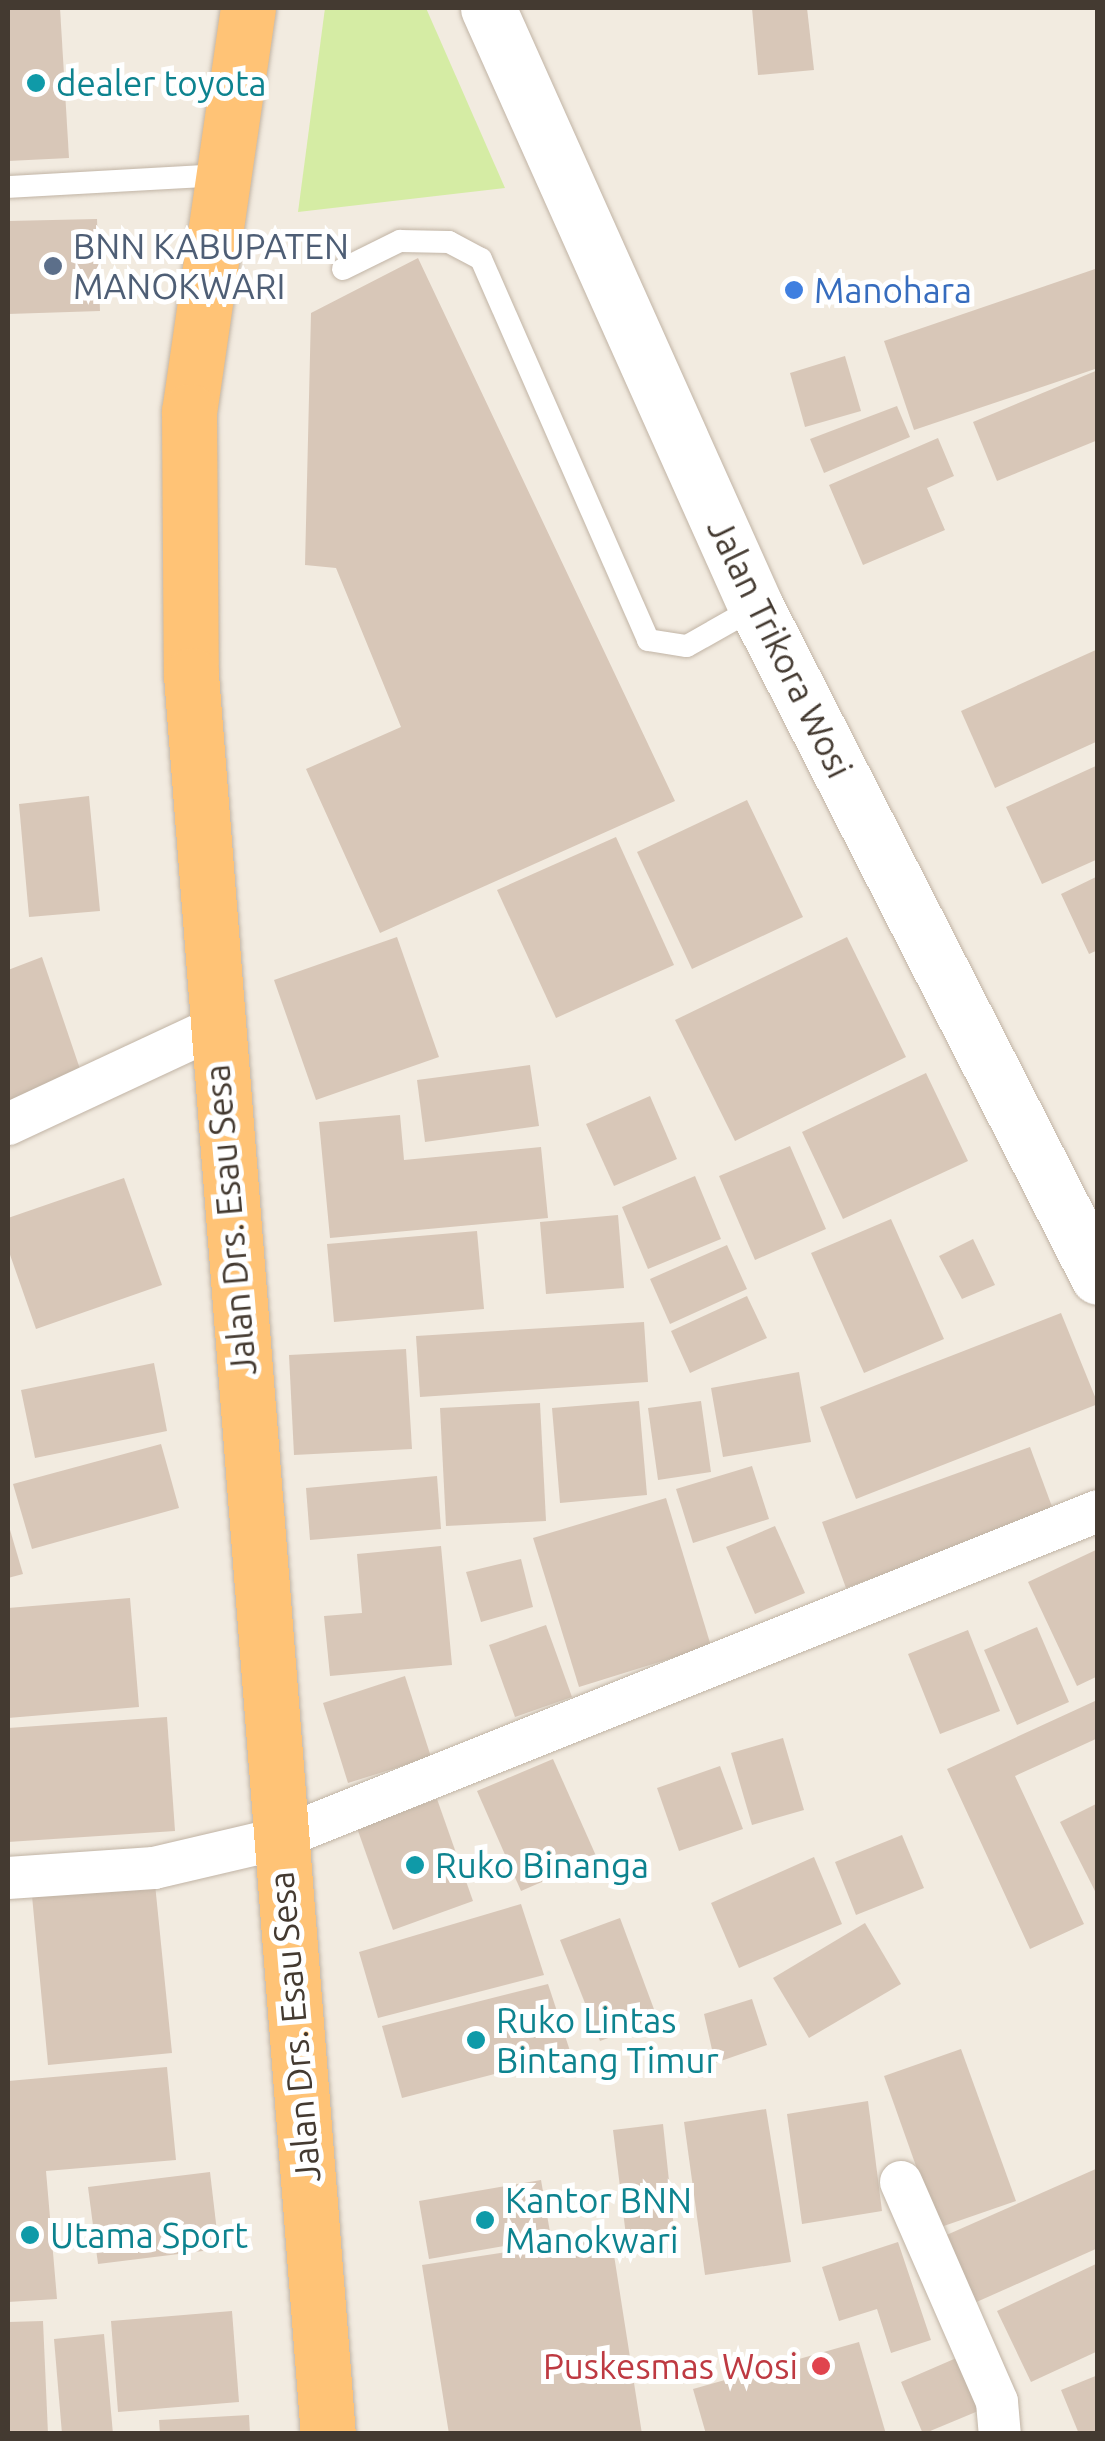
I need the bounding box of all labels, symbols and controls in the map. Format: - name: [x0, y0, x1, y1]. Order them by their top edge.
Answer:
- place label: dealer toyota: [56, 62, 267, 104]
- marker: dealer toyota: [25, 72, 47, 94]
- place label: BNN KABUPATEN MANOKWARI: [73, 225, 349, 307]
- marker: BNN KABUPATEN MANOKWARI: [42, 255, 64, 277]
- place label: Manohara: [814, 269, 972, 311]
- marker: Manohara: [783, 279, 805, 301]
- street label: Jalan Trikora Wosi: [699, 512, 861, 784]
- street label: Jalan Drs. Esau Sesa: [195, 1063, 265, 1377]
- place label: Ruko Binanga: [435, 1844, 649, 1886]
- marker: Ruko Binanga: [404, 1854, 426, 1876]
- street label: Jalan Drs. Esau Sesa: [259, 1870, 329, 2184]
- place label: Ruko Lintas Bintang Timur: [496, 1999, 719, 2081]
- marker: Ruko Lintas Bintang Timur: [465, 2029, 487, 2051]
- place label: Kantor BNN Manokwari: [505, 2179, 692, 2261]
- marker: Kantor BNN Manokwari: [474, 2209, 496, 2231]
- place label: Utama Sport: [50, 2214, 248, 2256]
- marker: Utama Sport: [19, 2224, 41, 2246]
- place label: Puskesmas Wosi: [543, 2345, 798, 2387]
- marker: Puskesmas Wosi: [808, 2353, 834, 2379]

